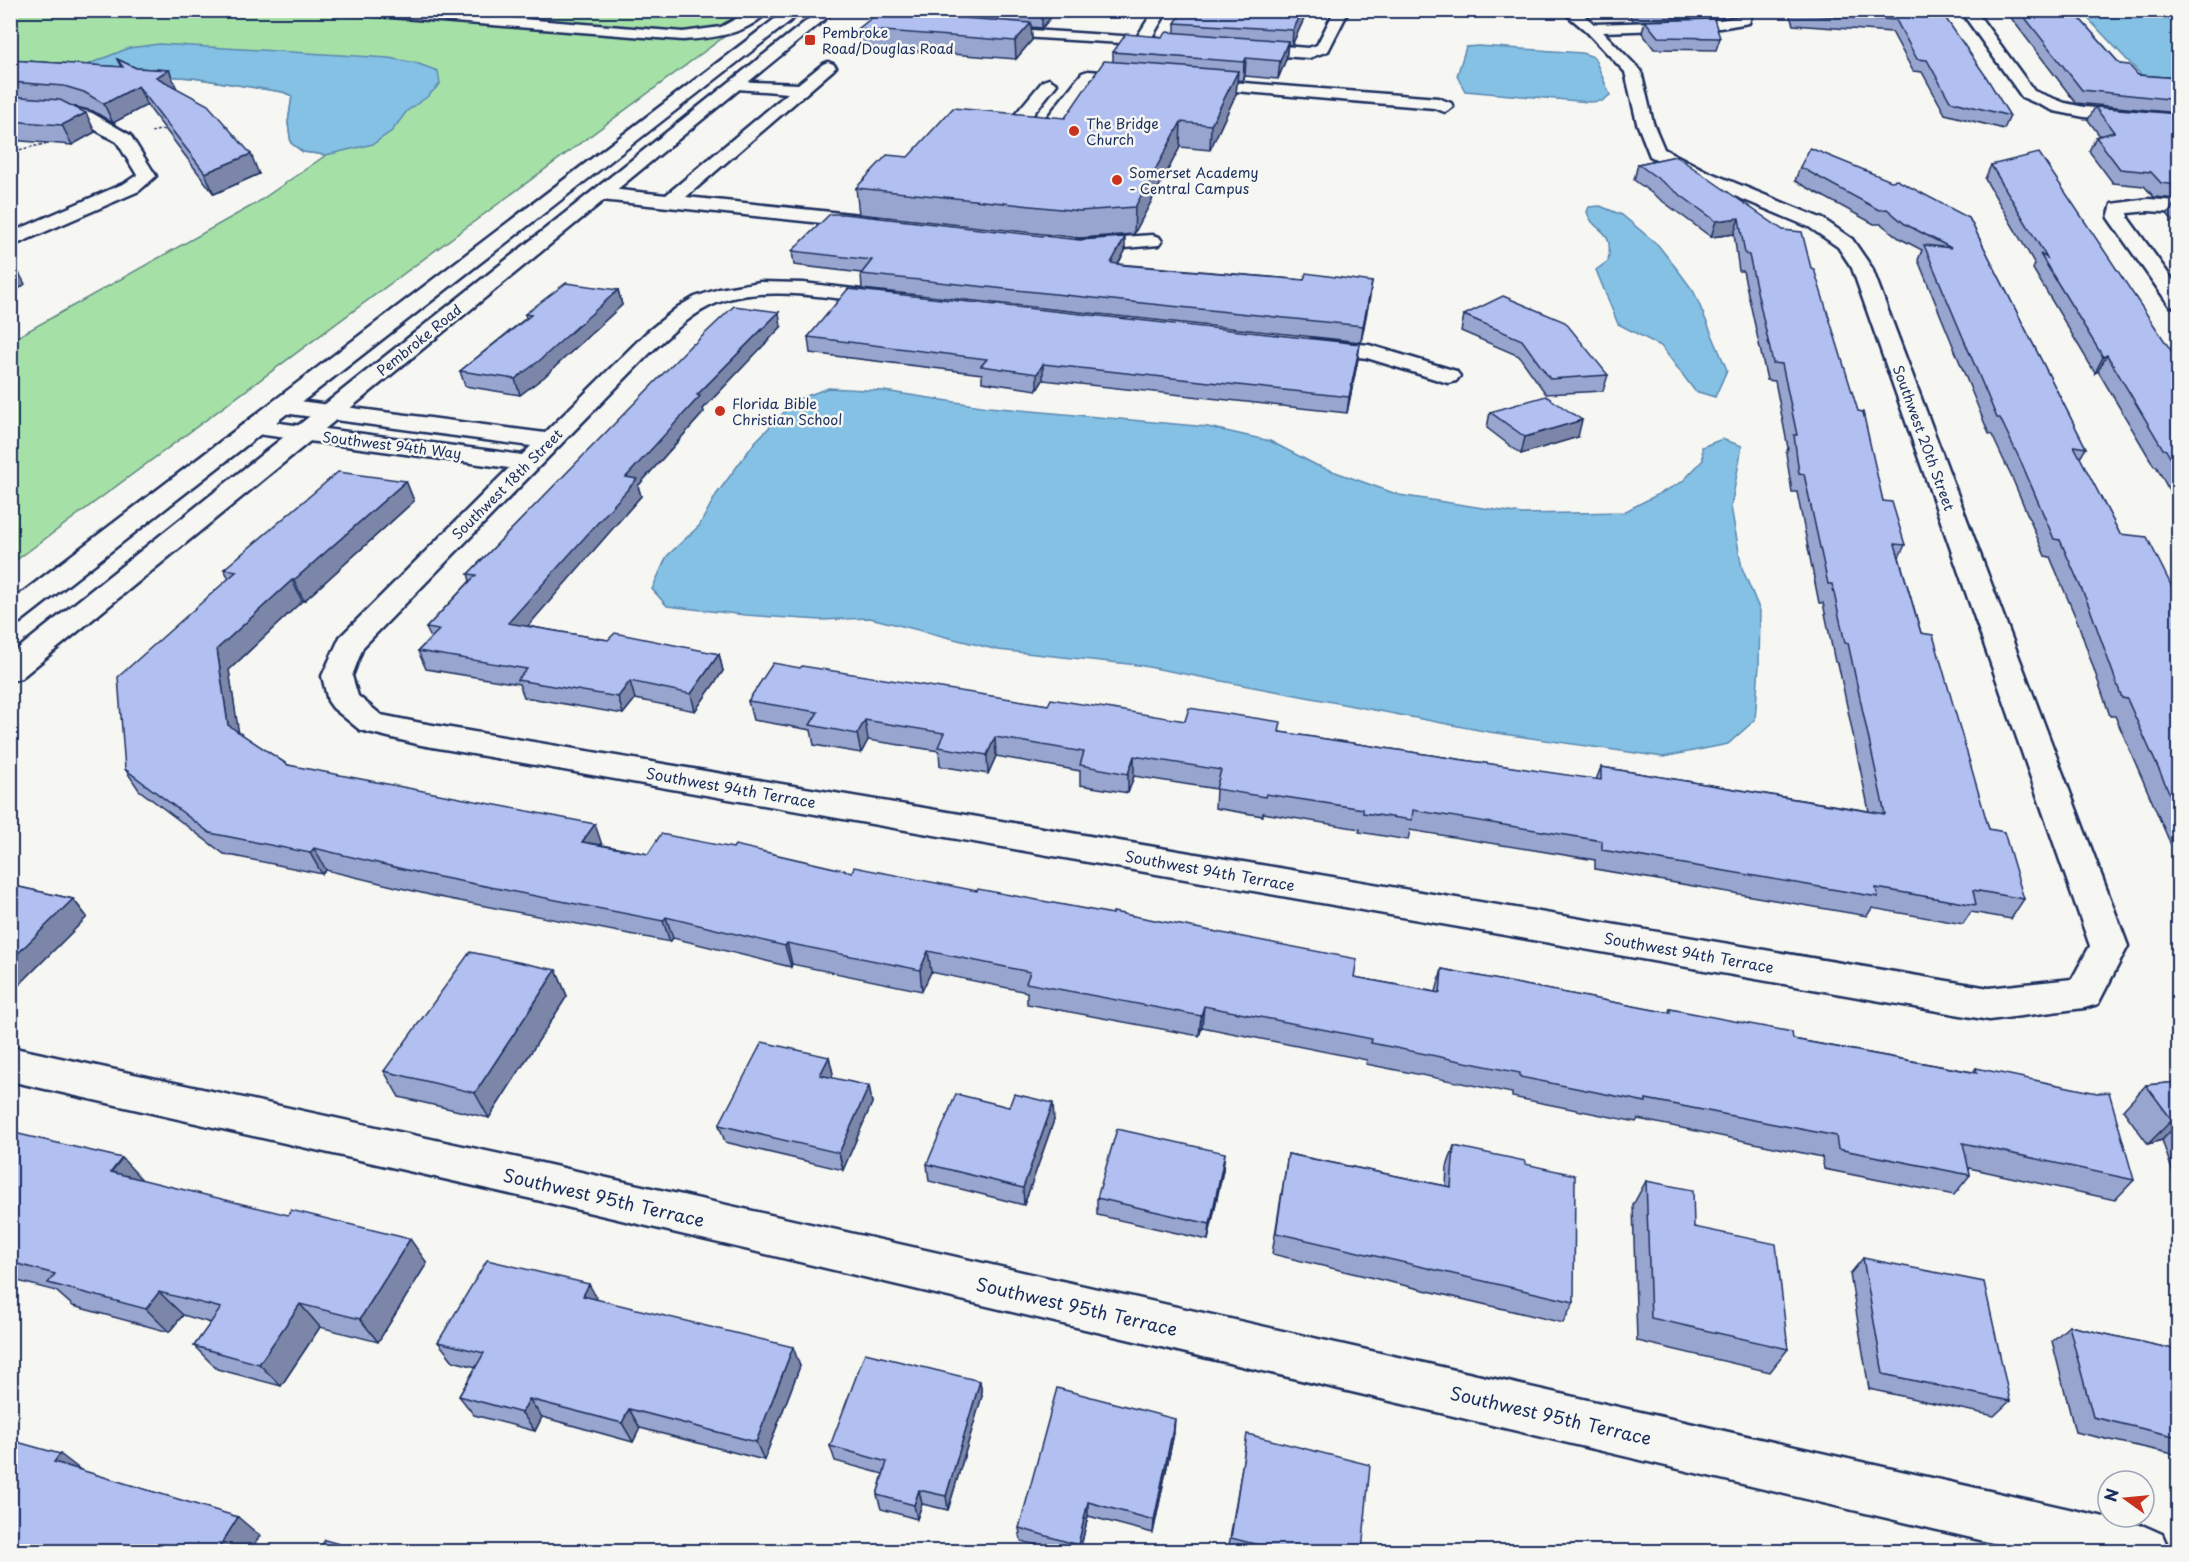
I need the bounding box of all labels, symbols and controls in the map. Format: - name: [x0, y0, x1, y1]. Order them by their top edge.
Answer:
- place label: Pembroke Road/Douglas Road: [822, 22, 954, 59]
- marker: Pembroke Road/Douglas Road: [803, 33, 817, 47]
- place label: The Bridge Church: [1086, 113, 1159, 150]
- marker: The Bridge Church: [1067, 124, 1081, 138]
- place label: Somerset Academy - Central Campus: [1129, 162, 1258, 199]
- marker: Somerset Academy - Central Campus: [1110, 173, 1124, 187]
- street label: Pembroke Road: [372, 299, 466, 381]
- street label: Southwest 20th Street: [1888, 362, 1960, 514]
- place label: Florida Bible Christian School: [732, 393, 842, 430]
- marker: Florida Bible Christian School: [713, 404, 727, 418]
- street label: Southwest 18th Street: [447, 424, 567, 544]
- street label: Southwest 94th Way: [321, 426, 463, 464]
- street label: Southwest 94th Terrace: [644, 761, 818, 813]
- street label: Southwest 94th Terrace: [1123, 844, 1297, 896]
- street label: Southwest 94th Terrace: [1602, 926, 1776, 978]
- street label: Southwest 95th Terrace: [501, 1161, 707, 1233]
- street label: Southwest 95th Terrace: [974, 1270, 1180, 1342]
- street label: Southwest 95th Terrace: [1448, 1379, 1654, 1451]
- north arrow: [2096, 1469, 2156, 1529]
- text: N: [2097, 1486, 2124, 1504]

